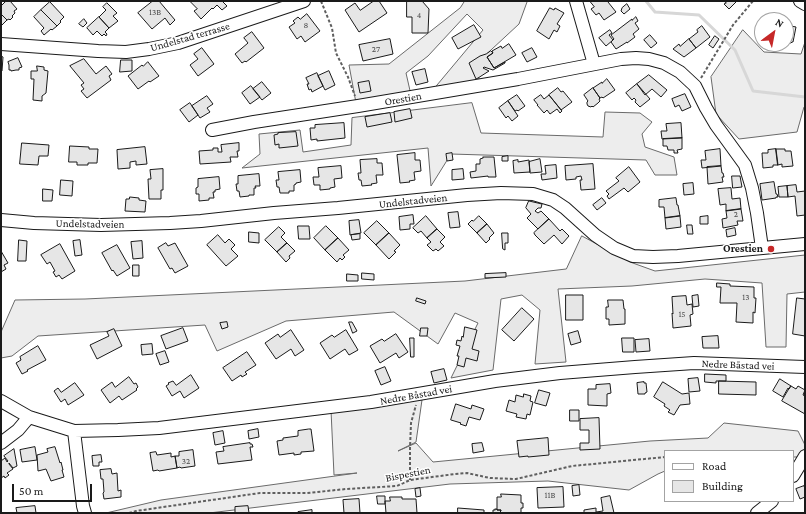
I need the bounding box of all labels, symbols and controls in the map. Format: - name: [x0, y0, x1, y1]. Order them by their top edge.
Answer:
- house number: 13B: [149, 7, 161, 17]
- house number: 4: [417, 10, 421, 20]
- north arrow: [754, 12, 794, 52]
- text: N: [773, 16, 786, 30]
- street label: Undelstad terrasse: [149, 19, 231, 55]
- house number: 8: [304, 20, 308, 30]
- house number: 27: [372, 44, 380, 54]
- street label: Orestien: [383, 89, 423, 109]
- street label: Undelstadveien: [378, 191, 448, 211]
- house number: 2: [734, 209, 738, 219]
- street label: Undelstadveien: [56, 217, 124, 231]
- place label: Orestien: [723, 242, 763, 256]
- marker: Orestien: [766, 244, 776, 254]
- house number: 13: [742, 292, 750, 302]
- house number: 15: [678, 309, 686, 319]
- street label: Nedre Båstad vei: [701, 357, 775, 373]
- street label: Nedre Båstad vei: [379, 382, 453, 408]
- legend: [664, 450, 794, 502]
- house number: 32: [182, 456, 190, 466]
- text: Road: [702, 459, 726, 473]
- street label: Bispestien: [384, 463, 432, 485]
- scale bar: [14, 476, 94, 502]
- text: Building: [702, 479, 743, 493]
- text: 50 m: [19, 484, 43, 498]
- house number: 11B: [545, 490, 555, 500]

